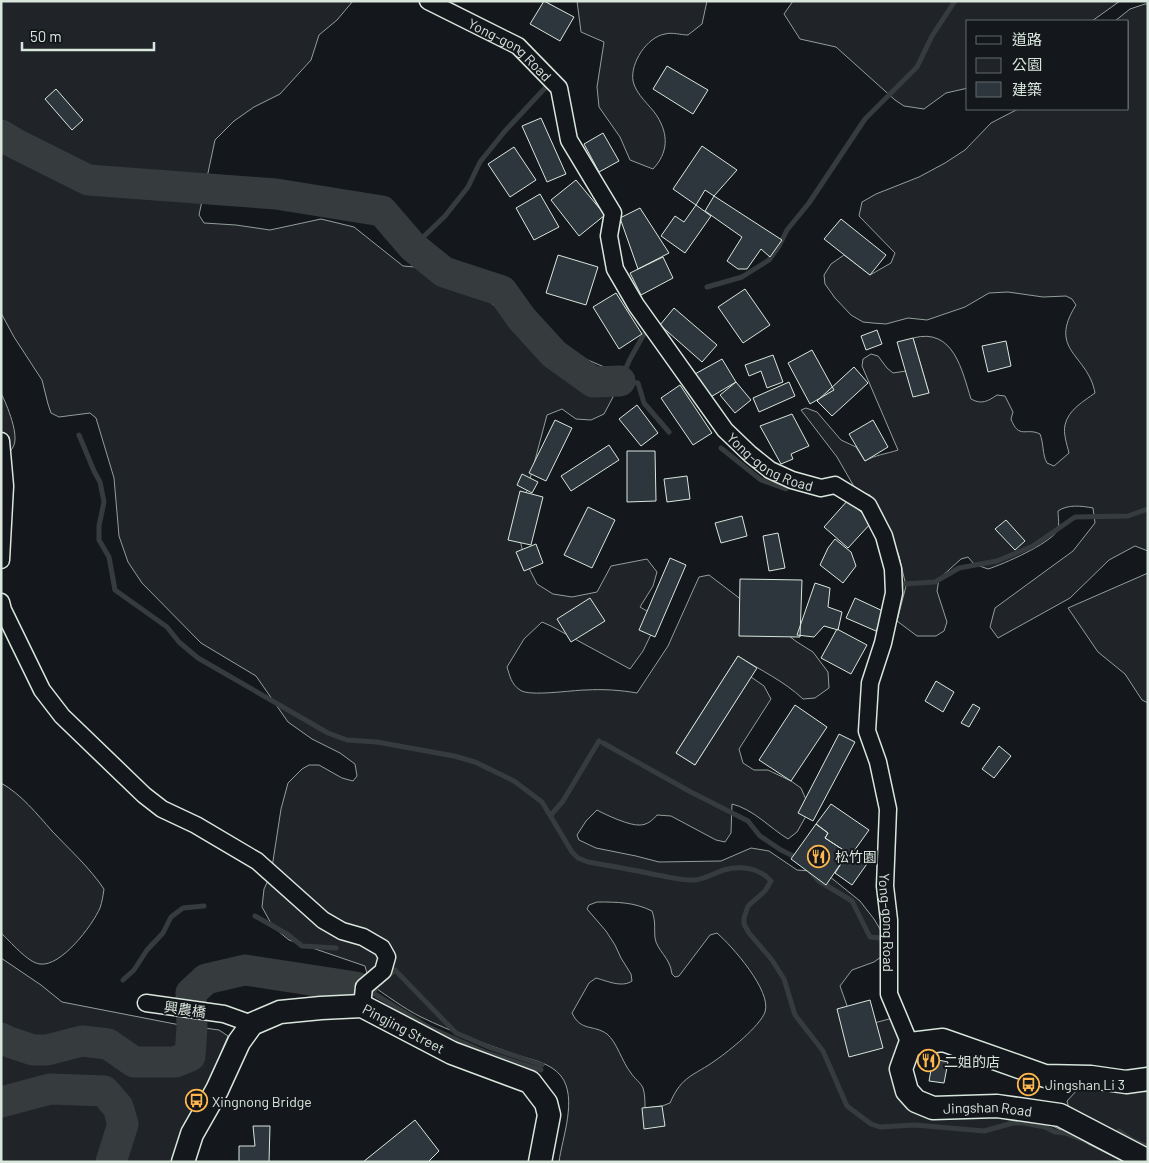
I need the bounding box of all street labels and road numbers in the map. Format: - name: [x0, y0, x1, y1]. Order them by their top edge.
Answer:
- street label: Yong-gong Road: [466, 14, 556, 84]
- street label: Yong-gong Road: [724, 429, 815, 494]
- street label: Yong-gong Road: [876, 873, 898, 972]
- street label: 興農橋: [163, 998, 207, 1020]
- street label: Pingjing Street: [360, 1000, 448, 1056]
- street label: Jingshan Road: [943, 1097, 1033, 1119]

